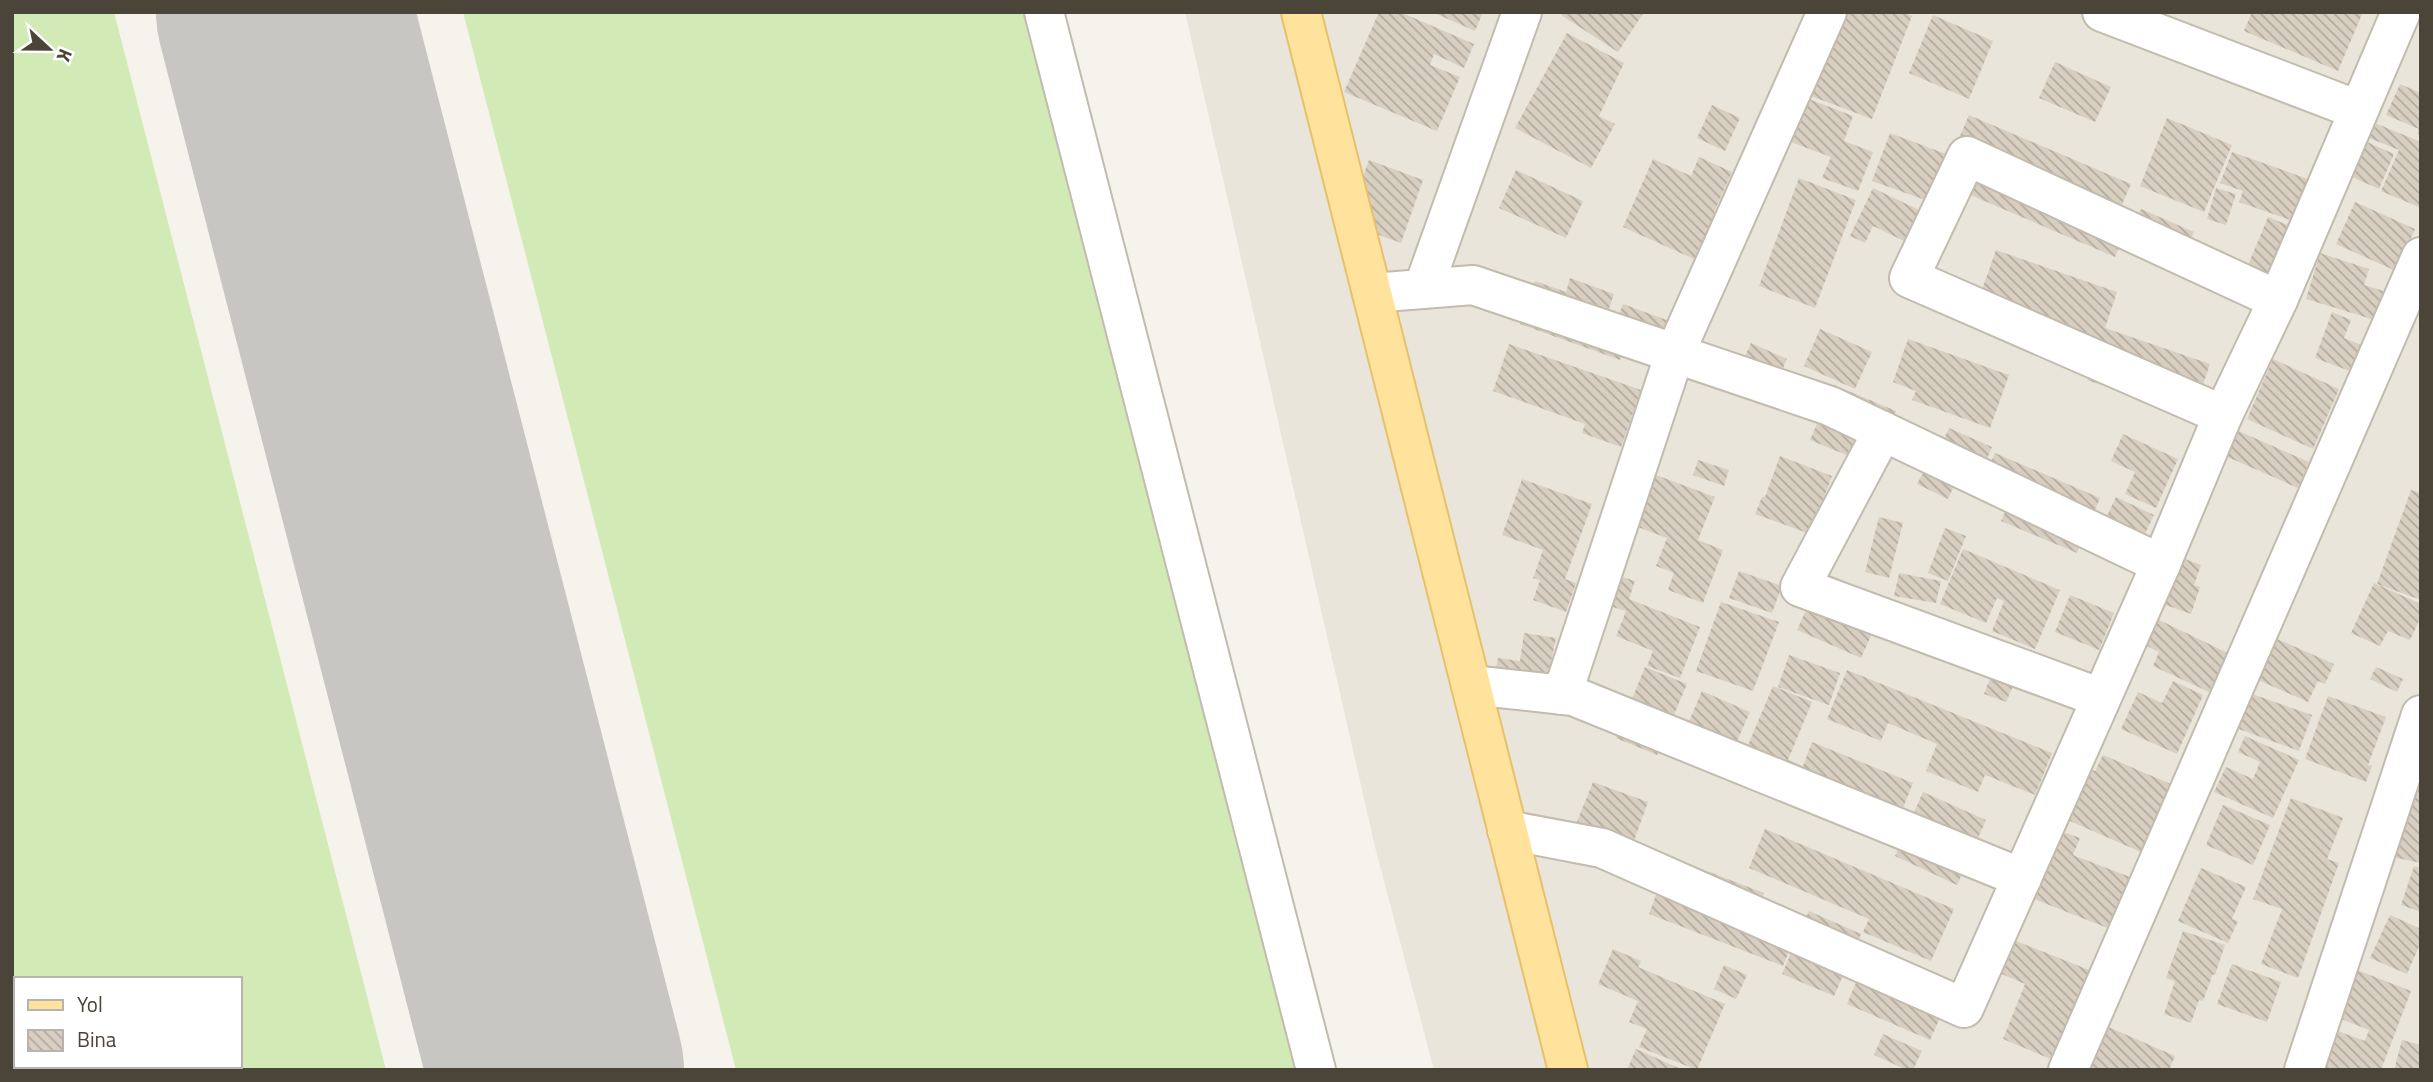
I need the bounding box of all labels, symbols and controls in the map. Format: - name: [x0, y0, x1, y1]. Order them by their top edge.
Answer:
- north arrow: [14, 14, 84, 84]
- text: K: [50, 45, 81, 66]
- legend: [14, 977, 242, 1068]
- text: Yol: [77, 988, 103, 1020]
- text: Bina: [77, 1023, 117, 1055]

